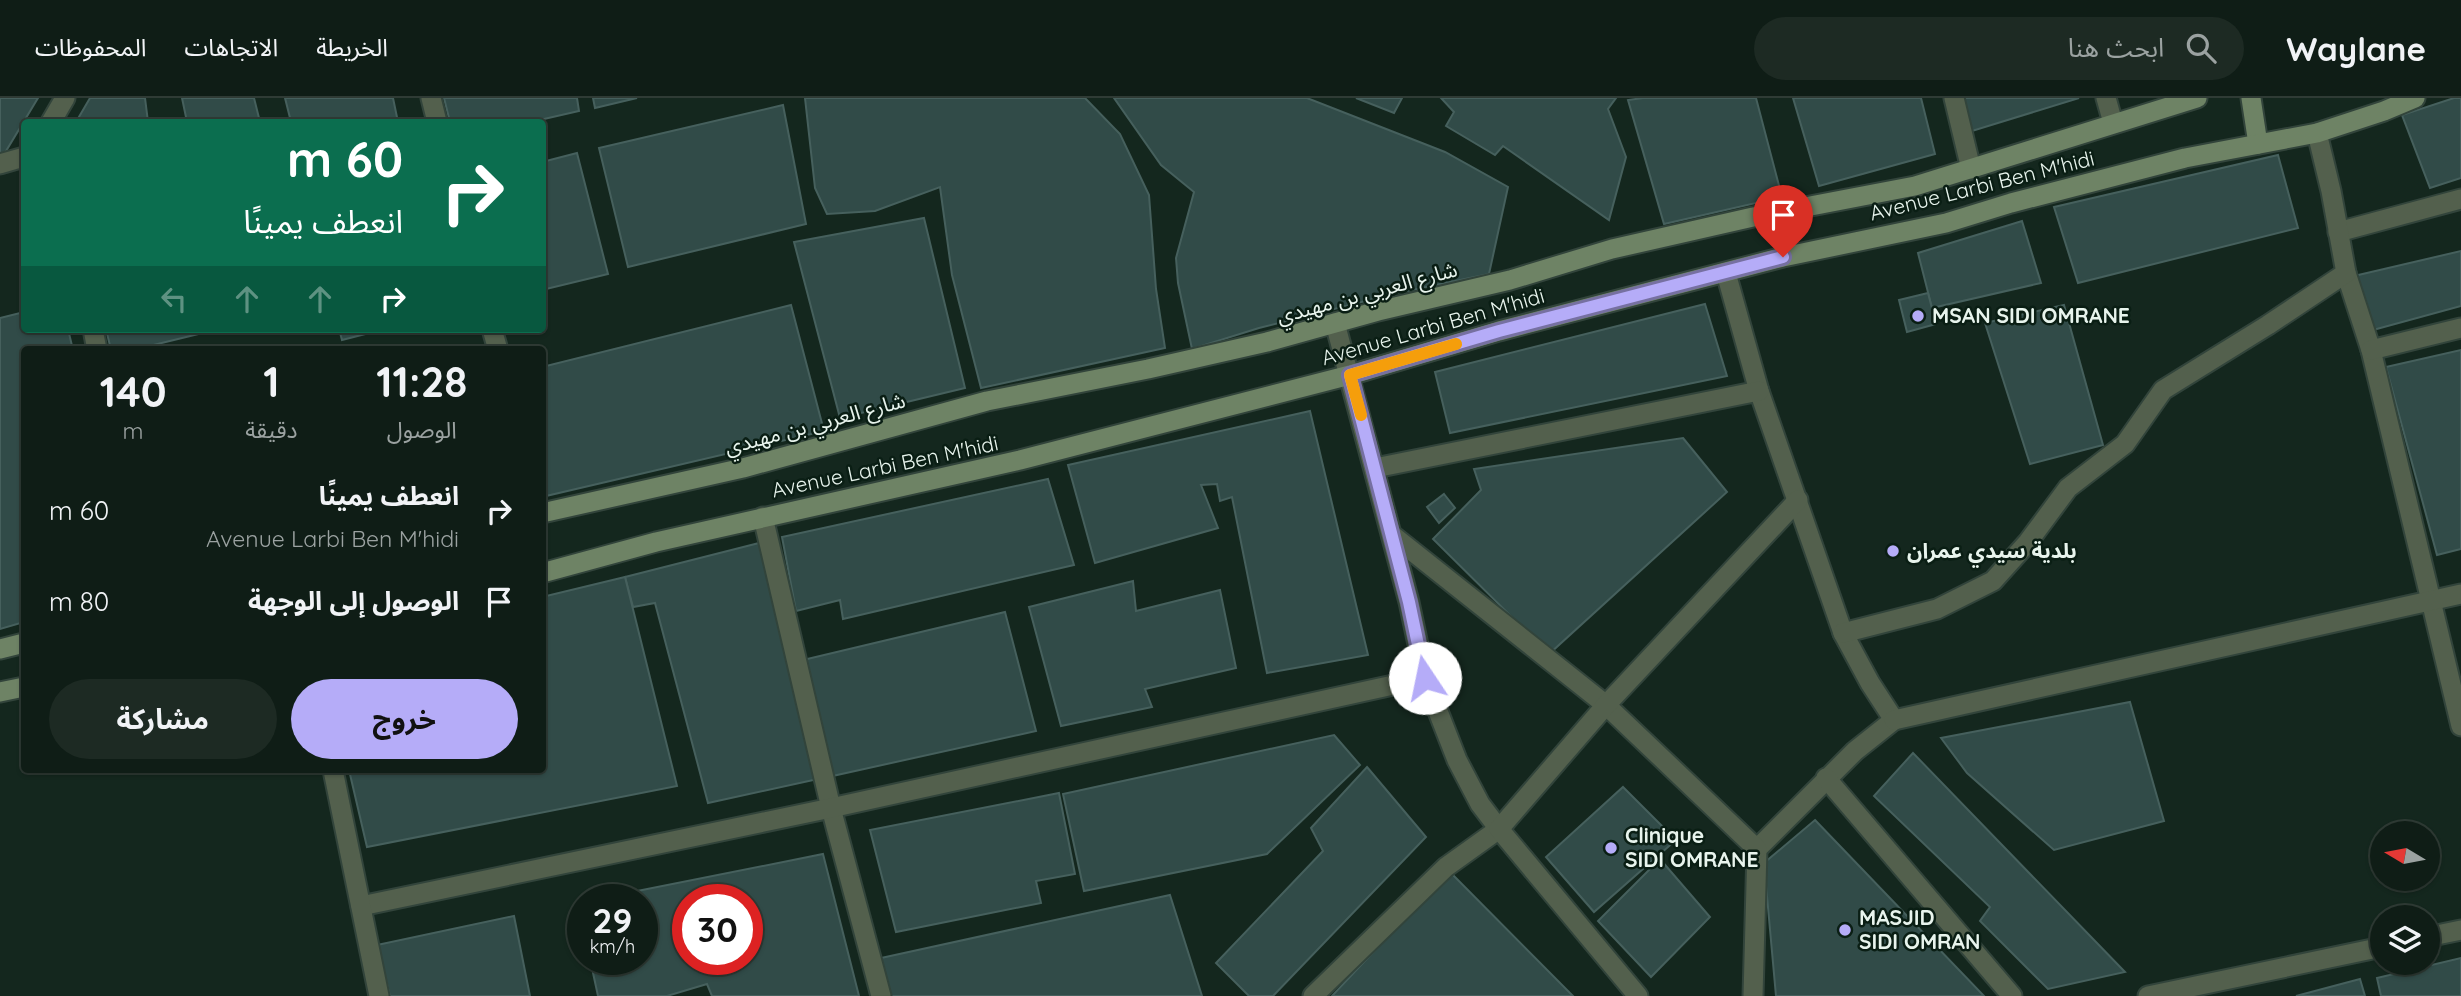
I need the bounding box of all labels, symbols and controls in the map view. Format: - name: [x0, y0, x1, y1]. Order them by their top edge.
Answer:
- search box: [1754, 17, 2244, 80]
- text: Waylane: [2286, 28, 2426, 69]
- icon: search: [2182, 29, 2220, 67]
- text: ابحث هنا: [2068, 31, 2164, 64]
- text: المحفوظات: [35, 32, 146, 62]
- text: الاتجاهات: [184, 32, 278, 62]
- text: الخريطة: [316, 32, 388, 62]
- text: 60 m: [287, 128, 403, 189]
- street label: Avenue Larbi Ben M'hidi: [1867, 144, 2097, 226]
- icon: right: [427, 147, 518, 238]
- pin: [1753, 185, 1813, 257]
- icon: arrive: [1764, 196, 1802, 234]
- text: انعطف يمينًا: [243, 201, 403, 241]
- street label: شارع العربي بن مهيدي: [1274, 255, 1461, 332]
- icon: left: [155, 280, 193, 318]
- icon: ahead: [228, 280, 266, 318]
- icon: ahead: [301, 280, 339, 318]
- icon: right: [374, 280, 412, 318]
- street label: Avenue Larbi Ben M'hidi: [1318, 282, 1547, 370]
- place label: MSAN SIDI OMRANE: [1932, 302, 2130, 328]
- marker: MSAN SIDI OMRANE: [1910, 308, 1926, 324]
- text: 1: [263, 355, 280, 408]
- text: 11:28: [376, 355, 467, 408]
- text: 140: [100, 365, 167, 418]
- street label: شارع العربي بن مهيدي: [722, 386, 909, 463]
- text: دقيقة: [245, 415, 298, 444]
- text: الوصول: [387, 415, 457, 444]
- text: m: [123, 416, 144, 445]
- street label: Avenue Larbi Ben M'hidi: [769, 429, 1000, 503]
- text: انعطف يمينًا: [319, 479, 459, 512]
- icon: right: [480, 492, 518, 530]
- text: 60 m: [49, 494, 109, 527]
- text: Avenue Larbi Ben M'hidi: [206, 524, 459, 553]
- place label: بلدية سيدي عمران: [1907, 537, 2077, 568]
- marker: بلدية سيدي عمران: [1885, 543, 1901, 559]
- icon: arrive: [480, 583, 518, 621]
- text: الوصول إلى الوجهة: [248, 584, 459, 617]
- text: 80 m: [49, 585, 109, 618]
- position arrow: [1388, 641, 1462, 715]
- button: مشاركة: [49, 679, 277, 759]
- button: خروج: [291, 679, 518, 759]
- north arrow: [2370, 821, 2440, 891]
- map controls: [2370, 821, 2440, 975]
- place label: Clinique SIDI OMRANE: [1625, 822, 1758, 872]
- marker: Clinique SIDI OMRANE: [1603, 840, 1619, 856]
- speed limit sign: 30: [672, 884, 763, 975]
- text: 29: [593, 898, 632, 942]
- place label: MASJID SIDI OMRAN: [1859, 904, 1980, 954]
- button: layers: [2370, 905, 2440, 975]
- marker: MASJID SIDI OMRAN: [1837, 922, 1853, 938]
- text: km/h: [590, 935, 635, 958]

